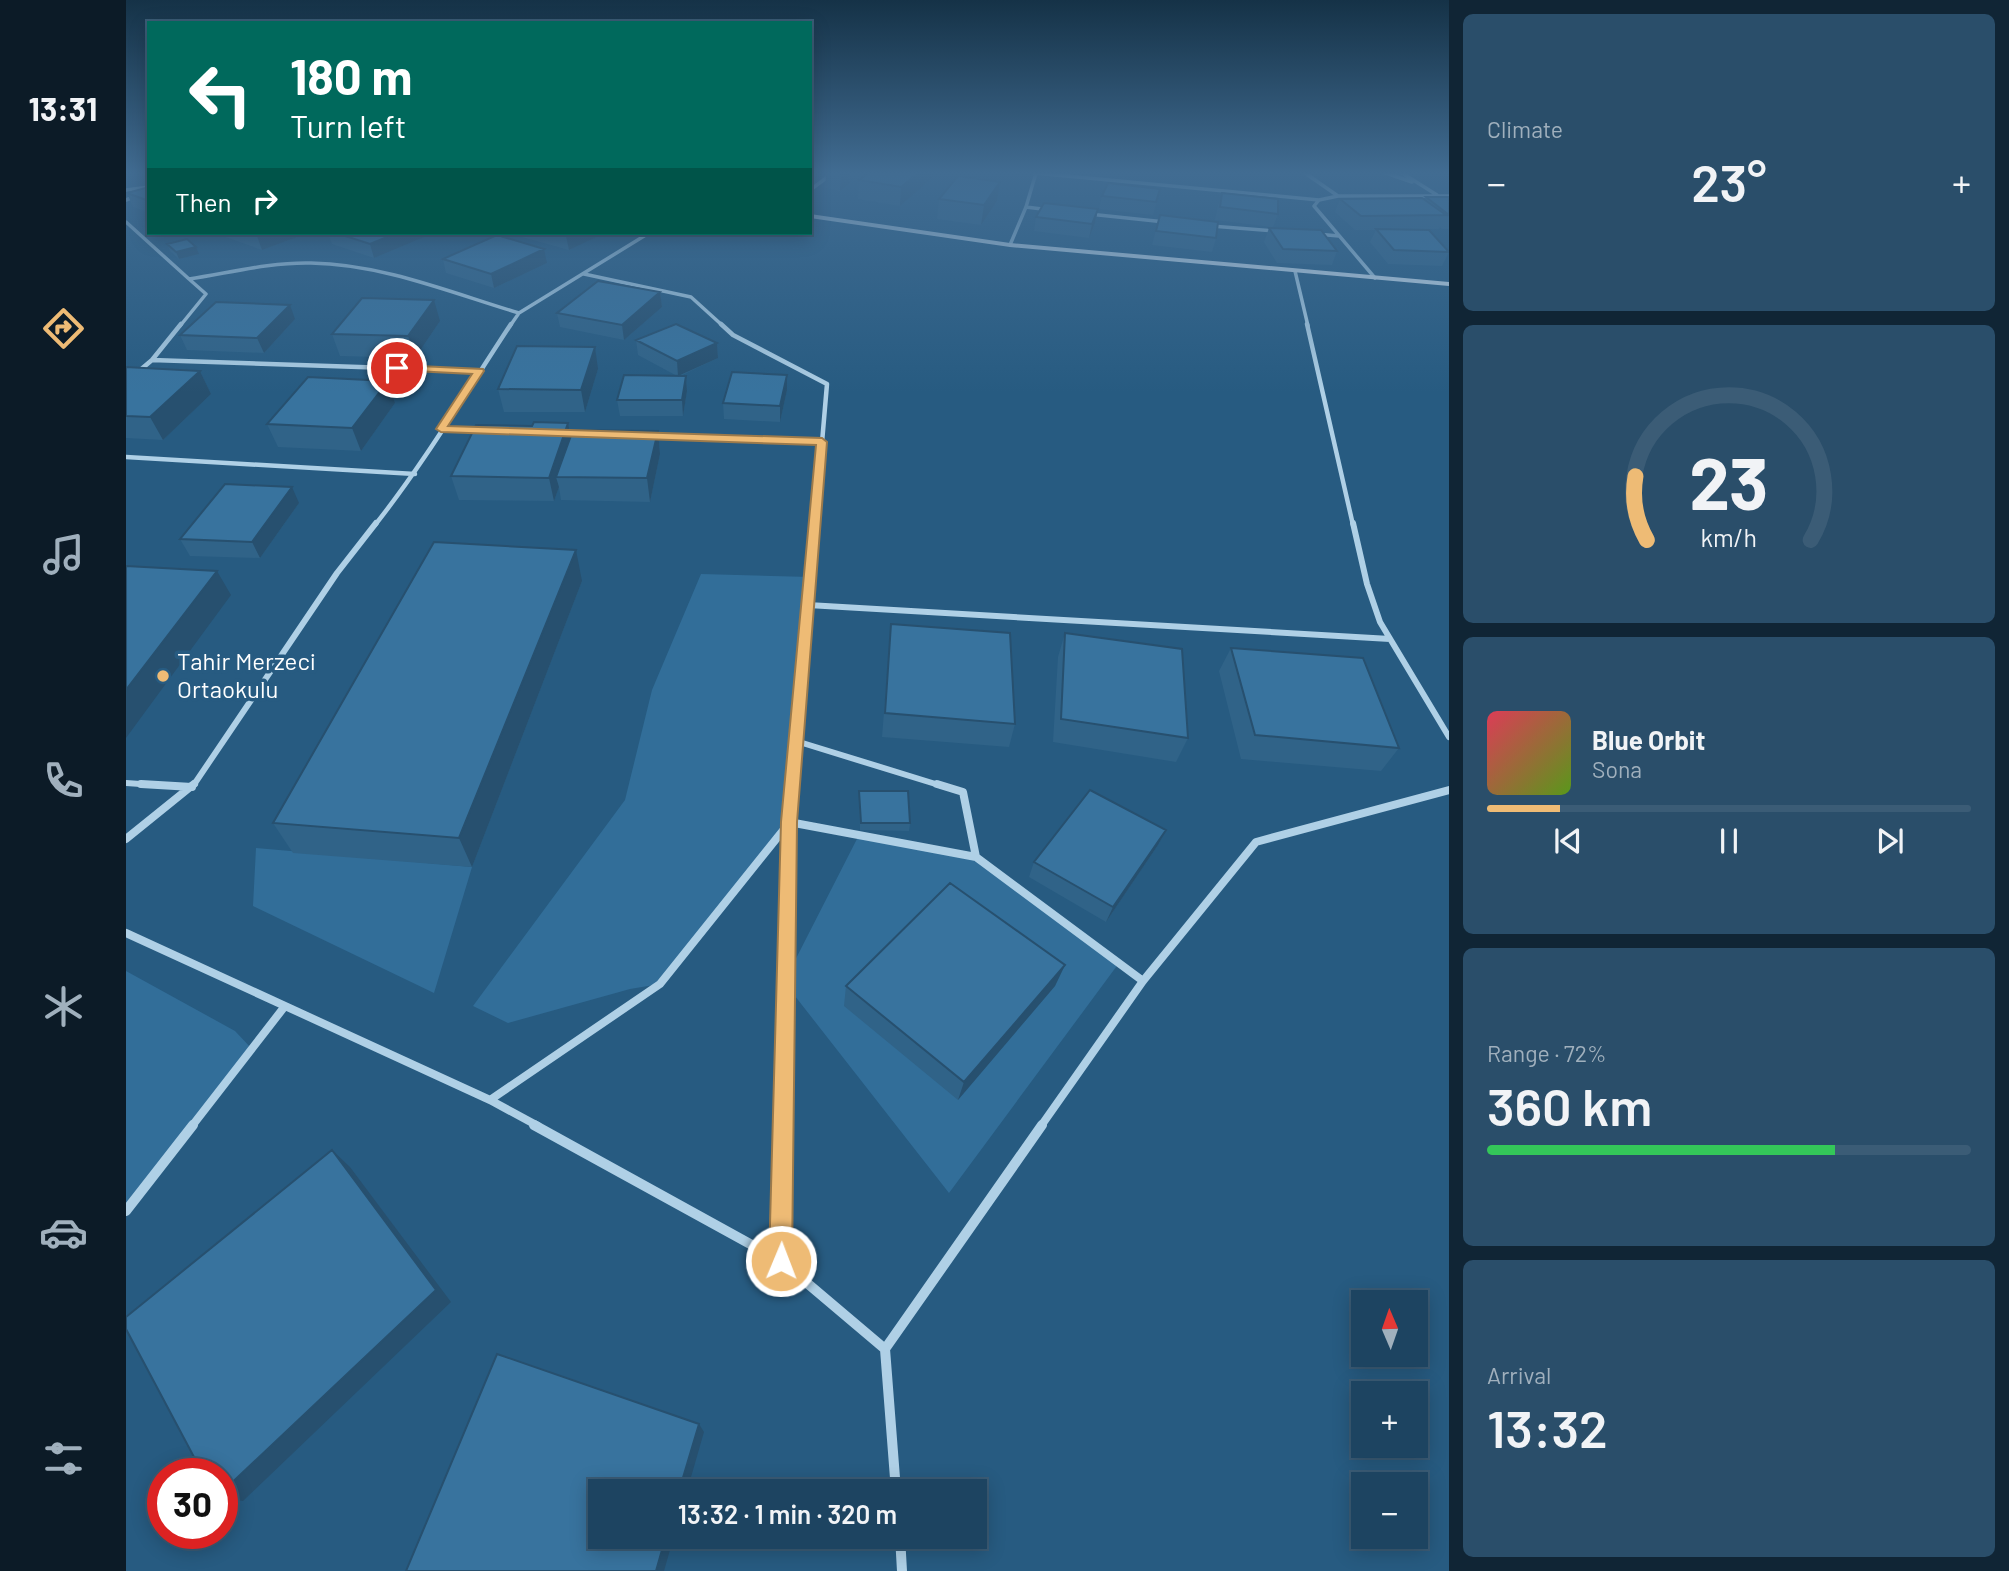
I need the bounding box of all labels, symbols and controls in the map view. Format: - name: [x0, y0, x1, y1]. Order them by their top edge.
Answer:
- text: 180 m: [290, 46, 413, 105]
- icon: left: [175, 49, 266, 140]
- text: 13:31: [29, 89, 97, 127]
- text: Turn left: [290, 106, 407, 144]
- text: Climate: [1487, 115, 1563, 143]
- text: 23°: [1691, 150, 1767, 212]
- text: −: [1487, 159, 1506, 205]
- text: +: [1952, 159, 1971, 205]
- icon: right: [246, 182, 284, 220]
- text: Then: [175, 186, 232, 217]
- icon: directions: [39, 304, 88, 353]
- pin: [367, 338, 427, 398]
- icon: arrive: [378, 349, 416, 387]
- text: 23: [1689, 438, 1769, 526]
- text: km/h: [1701, 522, 1757, 552]
- icon: music: [39, 530, 88, 579]
- place label: Tahir Merzeci Ortaokulu: [177, 646, 316, 703]
- marker: Tahir Merzeci Ortaokulu: [155, 668, 171, 684]
- text: Blue Orbit: [1592, 724, 1705, 755]
- text: Sona: [1592, 755, 1642, 783]
- icon: phone: [39, 756, 88, 805]
- icon: previous: [1549, 822, 1587, 860]
- icon: pause: [1710, 822, 1748, 860]
- icon: next: [1871, 822, 1909, 860]
- icon: climate: [39, 982, 88, 1031]
- text: Range · 72%: [1487, 1039, 1607, 1067]
- text: 360 km: [1487, 1074, 1652, 1136]
- icon: car: [39, 1208, 88, 1257]
- position arrow: [744, 1224, 818, 1298]
- north arrow: [1351, 1290, 1428, 1367]
- map controls: [1351, 1290, 1428, 1549]
- text: Arrival: [1487, 1361, 1551, 1389]
- button: +: [1351, 1381, 1428, 1458]
- text: 13:32: [1487, 1396, 1608, 1458]
- icon: filters: [39, 1434, 88, 1483]
- speed limit sign: 30: [147, 1458, 238, 1549]
- button: −: [1351, 1472, 1428, 1549]
- text: 13:32 · 1 min · 320 m: [678, 1498, 897, 1529]

